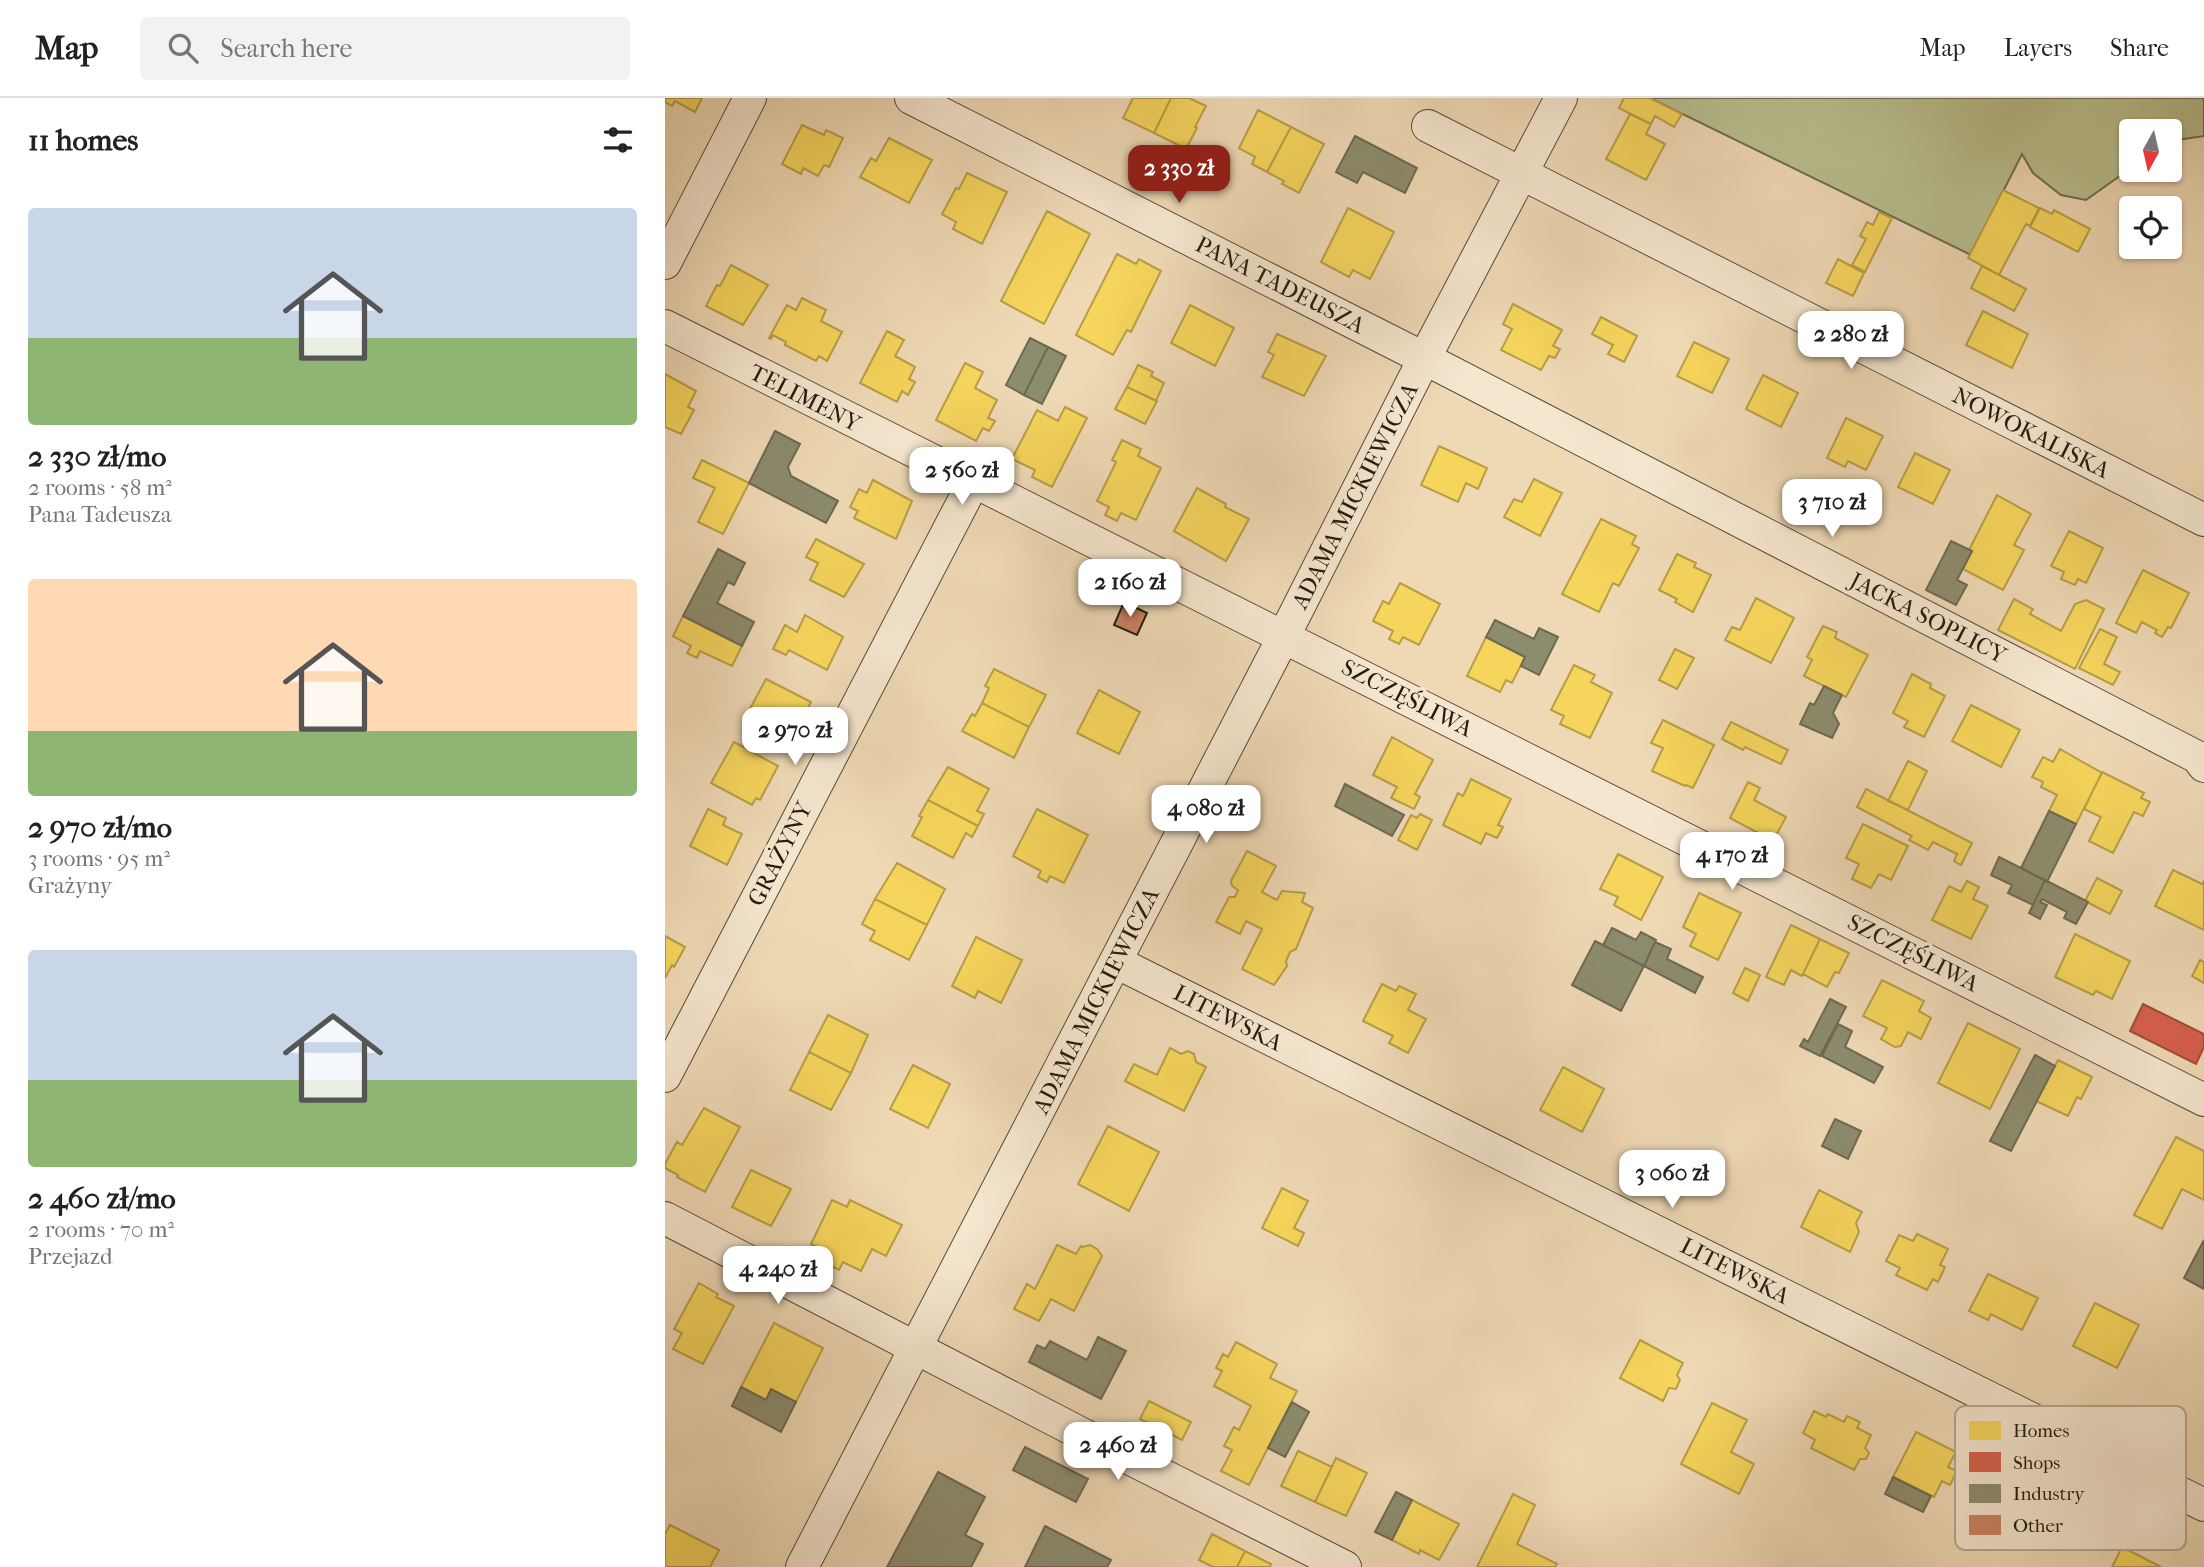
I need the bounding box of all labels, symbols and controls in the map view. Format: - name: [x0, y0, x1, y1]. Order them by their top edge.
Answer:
- search box: [140, 17, 630, 80]
- text: Map: [35, 29, 98, 68]
- icon: search: [164, 29, 202, 67]
- text: Search here: [220, 33, 352, 64]
- text: Map: [1920, 34, 1966, 62]
- text: Layers: [2004, 34, 2072, 62]
- text: Share: [2110, 34, 2169, 62]
- north arrow: [2119, 119, 2182, 182]
- map controls: [2119, 119, 2182, 259]
- icon: filters: [599, 121, 637, 159]
- text: 11 homes: [28, 123, 138, 158]
- pin: 2 330 zł: [1107, 146, 1251, 205]
- text: 2 330 zł: [1144, 154, 1214, 181]
- button: locate: [2119, 196, 2182, 259]
- street label: PANA TADEUSZA: [1191, 231, 1370, 340]
- icon: home: [270, 253, 396, 379]
- pin: 2 280 zł: [1779, 312, 1923, 371]
- text: 2 280 zł: [1814, 320, 1888, 347]
- street label: TELIMENY: [745, 359, 866, 438]
- street label: ADAMA MICKIEWICZA: [1286, 378, 1424, 614]
- street label: NOWOKALISKA: [1948, 382, 2115, 485]
- text: 2 330 zł/mo: [28, 439, 166, 474]
- pin: 2 560 zł: [890, 448, 1034, 507]
- text: 2 560 zł: [925, 456, 999, 483]
- text: 2 rooms · 58 m²: [28, 474, 172, 501]
- pin: 3 710 zł: [1760, 480, 1904, 539]
- text: 3 710 zł: [1798, 488, 1866, 515]
- text: Pana Tadeusza: [28, 501, 172, 528]
- pin: 2 160 zł: [1058, 560, 1202, 619]
- street label: JACKA SOPLICY: [1843, 566, 2012, 670]
- text: 2 160 zł: [1094, 568, 1166, 595]
- icon: home: [270, 624, 396, 750]
- street label: SZCZĘŚLIWA: [1337, 653, 1478, 743]
- pin: 2 970 zł: [723, 708, 867, 767]
- text: 2 970 zł: [758, 716, 832, 743]
- pin: 4 080 zł: [1134, 786, 1278, 845]
- text: 4 080 zł: [1168, 794, 1244, 821]
- street label: GRAŻYNY: [742, 796, 818, 910]
- text: 2 970 zł/mo: [28, 810, 172, 845]
- pin: 4 170 zł: [1660, 832, 1804, 892]
- text: 4 170 zł: [1696, 841, 1768, 868]
- text: 3 rooms · 95 m²: [28, 845, 170, 872]
- text: Grażyny: [28, 872, 112, 899]
- street label: ADAMA MICKIEWICZA: [1027, 883, 1165, 1119]
- street label: SZCZĘŚLIWA: [1843, 908, 1984, 998]
- street label: LITEWSKA: [1169, 979, 1288, 1057]
- icon: home: [270, 995, 396, 1121]
- pin: 3 060 zł: [1600, 1150, 1744, 1210]
- text: 3 060 zł: [1635, 1159, 1709, 1186]
- text: 2 460 zł/mo: [28, 1181, 176, 1216]
- text: 2 rooms · 70 m²: [28, 1216, 174, 1243]
- street label: LITEWSKA: [1676, 1232, 1795, 1310]
- text: Przejazd: [28, 1243, 112, 1270]
- pin: 4 240 zł: [706, 1246, 850, 1306]
- text: 4 240 zł: [739, 1255, 817, 1282]
- legend: [1955, 1406, 2186, 1550]
- text: Homes: [2013, 1420, 2069, 1442]
- pin: 2 460 zł: [1046, 1422, 1190, 1482]
- text: 2 460 zł: [1080, 1431, 1156, 1458]
- text: Shops: [2013, 1452, 2060, 1474]
- text: Industry: [2013, 1483, 2085, 1505]
- text: Other: [2013, 1515, 2064, 1537]

